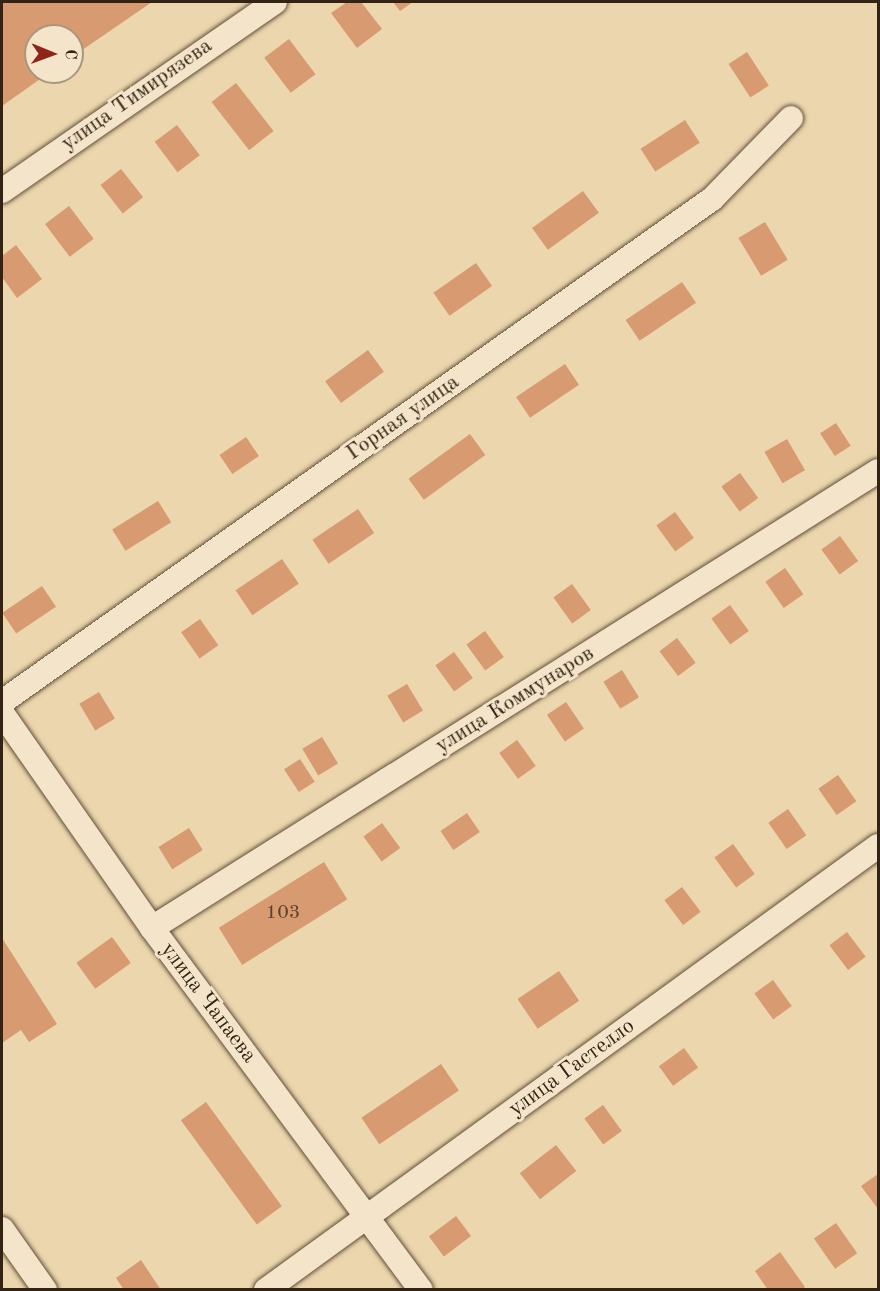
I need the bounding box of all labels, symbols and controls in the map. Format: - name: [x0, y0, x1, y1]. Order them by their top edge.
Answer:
- north arrow: [24, 24, 84, 84]
- street label: улица Тимирязева: [56, 33, 218, 157]
- text: С: [62, 49, 78, 60]
- street label: Горная улица: [341, 369, 465, 467]
- street label: улица Коммунаров: [431, 641, 599, 759]
- house number: 103: [266, 901, 300, 925]
- street label: улица Чапаева: [154, 938, 262, 1068]
- street label: улица Гастелло: [504, 1013, 640, 1123]

